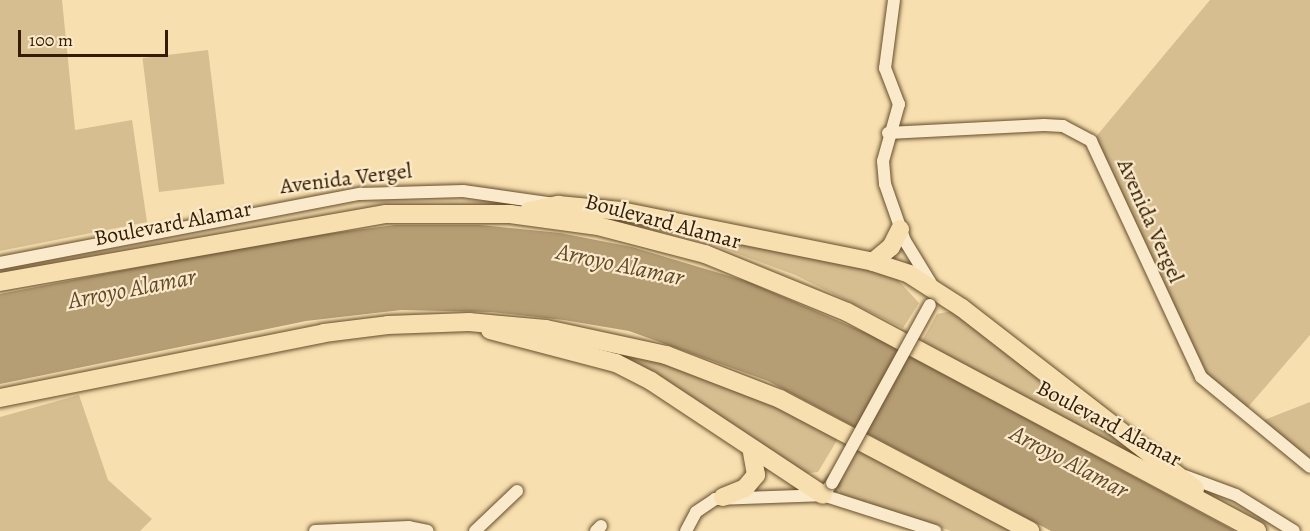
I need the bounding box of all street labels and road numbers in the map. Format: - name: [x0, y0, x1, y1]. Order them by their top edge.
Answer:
- street label: Avenida Vergel: [1111, 155, 1189, 287]
- street label: Avenida Vergel: [279, 158, 413, 200]
- street label: Boulevard Alamar: [582, 189, 744, 255]
- street label: Boulevard Alamar: [92, 196, 254, 252]
- street label: Boulevard Alamar: [1032, 375, 1186, 473]

